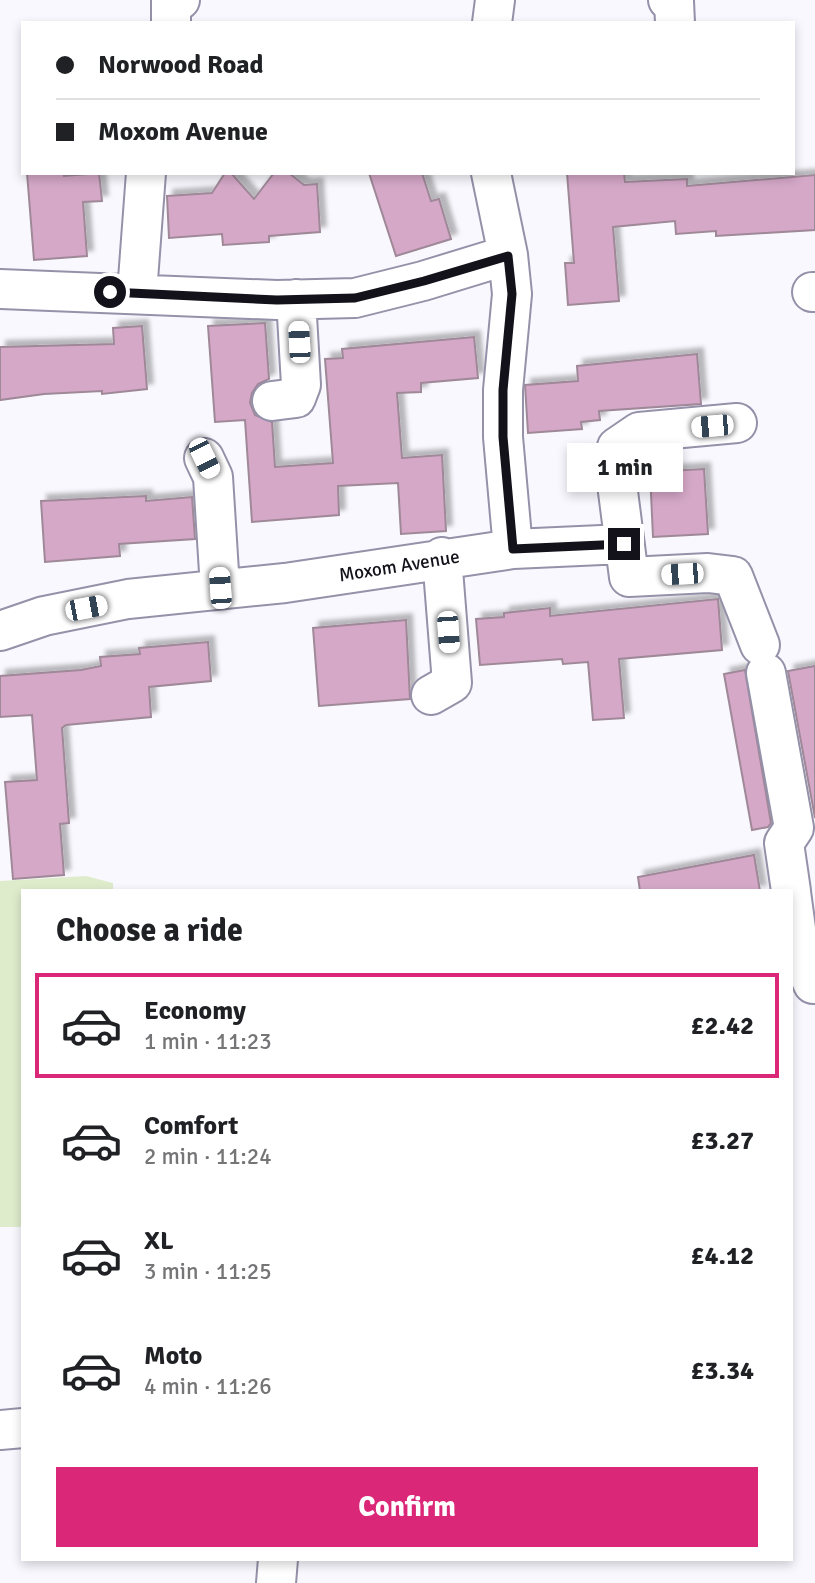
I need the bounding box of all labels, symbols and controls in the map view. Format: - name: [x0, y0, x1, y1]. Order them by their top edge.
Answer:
- text: Norwood Road: [98, 49, 263, 81]
- text: Moxom Avenue: [98, 116, 268, 148]
- route start: [94, 276, 126, 308]
- car: [288, 320, 311, 364]
- car: [691, 414, 734, 438]
- car: [186, 435, 223, 481]
- callout: 1 min: [566, 442, 682, 491]
- text: 1 min: [597, 453, 653, 482]
- route end: [608, 528, 640, 560]
- street label: Moxom Avenue: [337, 545, 461, 587]
- car: [661, 562, 704, 586]
- car: [209, 566, 232, 610]
- car: [64, 594, 109, 622]
- car: [437, 610, 460, 654]
- text: Choose a ride: [56, 911, 243, 950]
- icon: car: [60, 994, 123, 1057]
- text: Economy: [144, 995, 246, 1027]
- text: £2.42: [690, 1010, 754, 1042]
- text: 1 min · 11:23: [144, 1027, 272, 1056]
- icon: car: [60, 1109, 123, 1172]
- text: Comfort: [144, 1110, 238, 1142]
- text: £3.27: [690, 1125, 754, 1157]
- text: 2 min · 11:24: [144, 1142, 272, 1171]
- icon: car: [60, 1224, 123, 1287]
- text: XL: [144, 1225, 174, 1257]
- text: £4.12: [690, 1240, 754, 1272]
- text: 3 min · 11:25: [144, 1257, 272, 1286]
- icon: car: [60, 1339, 123, 1402]
- text: Moto: [144, 1340, 202, 1372]
- text: £3.34: [690, 1355, 754, 1387]
- text: 4 min · 11:26: [144, 1372, 272, 1401]
- button: Confirm: [56, 1467, 758, 1547]

